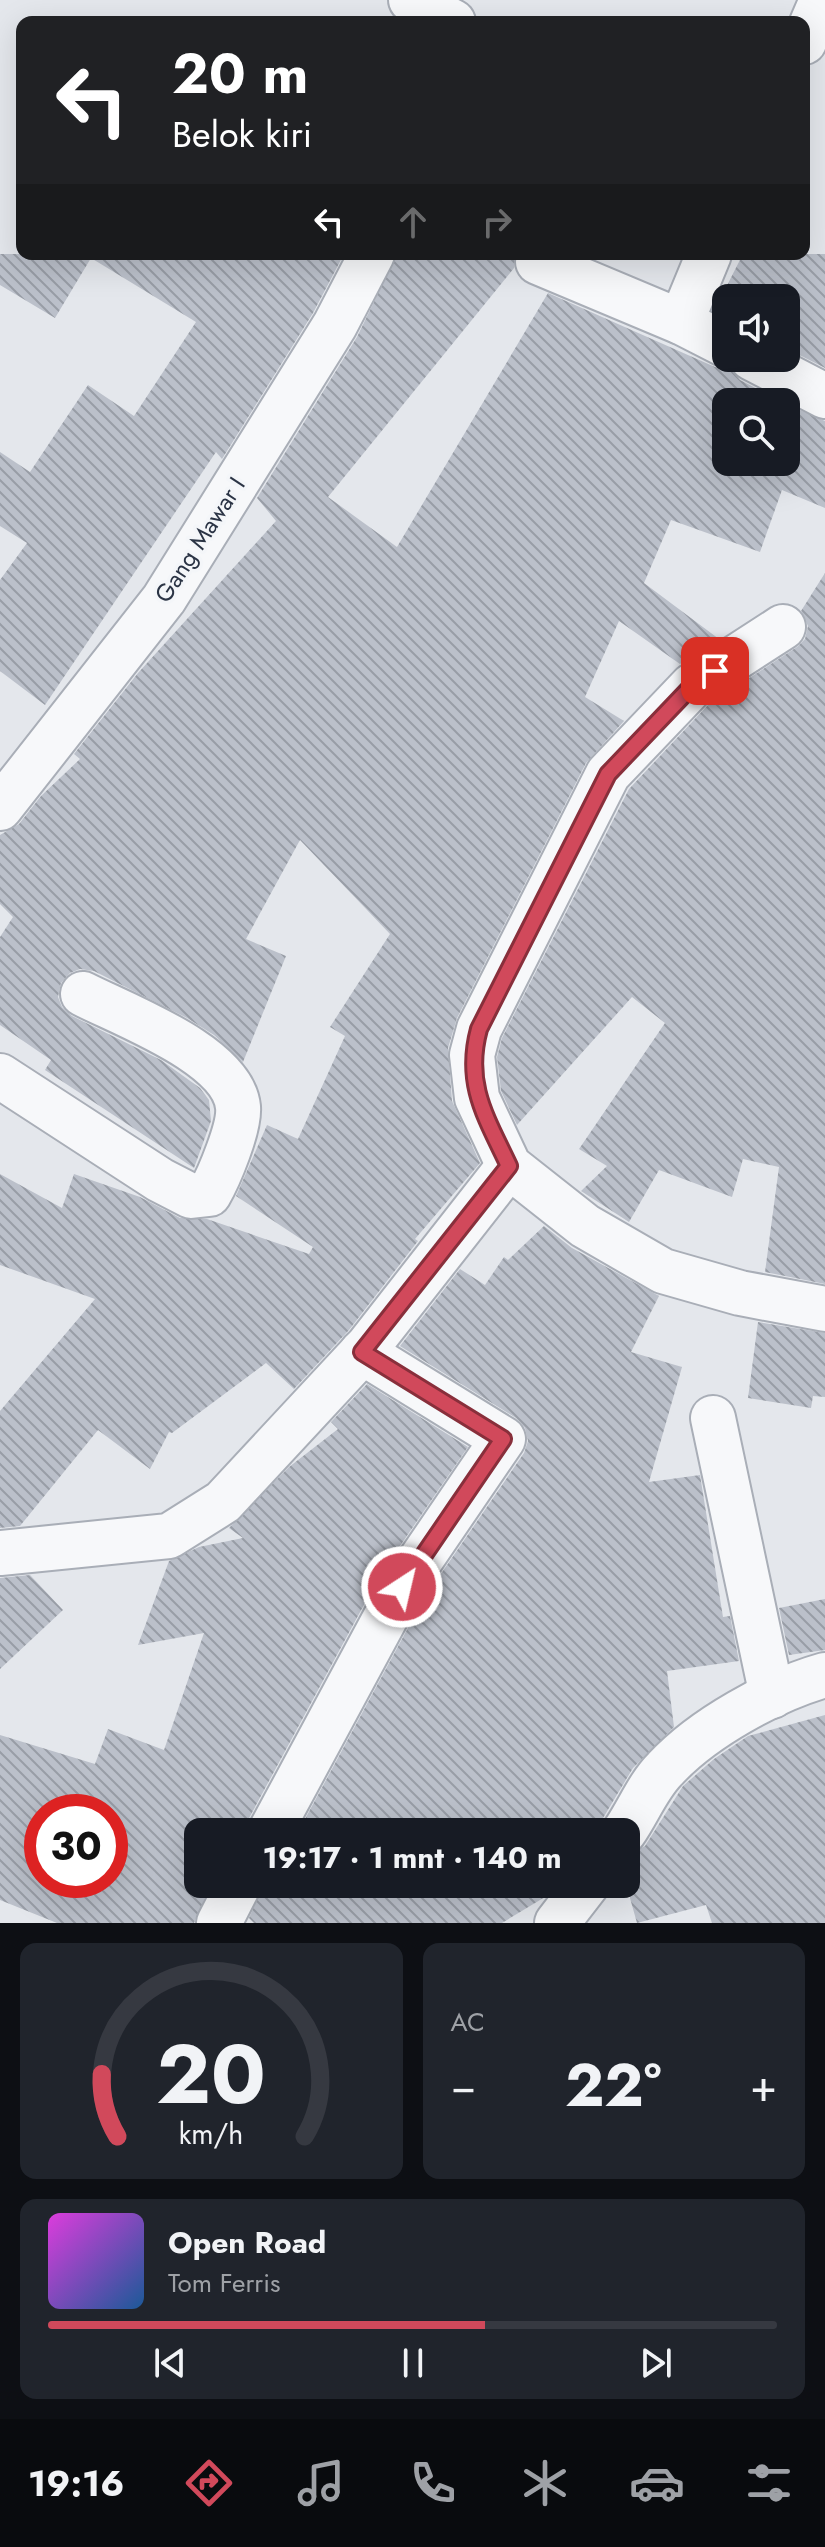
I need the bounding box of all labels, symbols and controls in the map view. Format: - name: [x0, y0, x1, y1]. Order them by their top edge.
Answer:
- text: 20 m: [172, 33, 309, 114]
- icon: left: [40, 48, 144, 152]
- text: Belok kiri: [172, 108, 312, 160]
- icon: left: [307, 200, 351, 244]
- icon: ahead: [391, 200, 435, 244]
- icon: right: [475, 200, 519, 244]
- map controls: [712, 284, 800, 476]
- button: sound: [712, 284, 800, 372]
- button: search: [712, 388, 800, 476]
- street label: Gang Mawar I: [146, 470, 253, 610]
- pin: [681, 637, 749, 705]
- icon: arrive: [693, 649, 737, 693]
- position arrow: [360, 1545, 444, 1629]
- speed limit sign: 30: [24, 1794, 128, 1898]
- text: 19:17 · 1 mnt · 140 m: [262, 1836, 562, 1879]
- text: AC: [451, 2003, 485, 2041]
- text: 20: [156, 2014, 266, 2134]
- text: 22°: [565, 2042, 661, 2129]
- text: −: [451, 2054, 476, 2118]
- text: +: [750, 2054, 777, 2118]
- text: km/h: [179, 2113, 244, 2155]
- text: Open Road: [168, 2221, 326, 2264]
- text: Tom Ferris: [168, 2264, 280, 2302]
- icon: previous: [148, 2341, 192, 2385]
- icon: pause: [391, 2341, 435, 2385]
- icon: next: [634, 2341, 678, 2385]
- icon: directions: [181, 2455, 237, 2511]
- icon: music: [293, 2455, 349, 2511]
- icon: phone: [405, 2455, 461, 2511]
- icon: climate: [517, 2455, 573, 2511]
- icon: car: [629, 2455, 685, 2511]
- icon: filters: [741, 2455, 797, 2511]
- text: 19:16: [28, 2457, 124, 2509]

